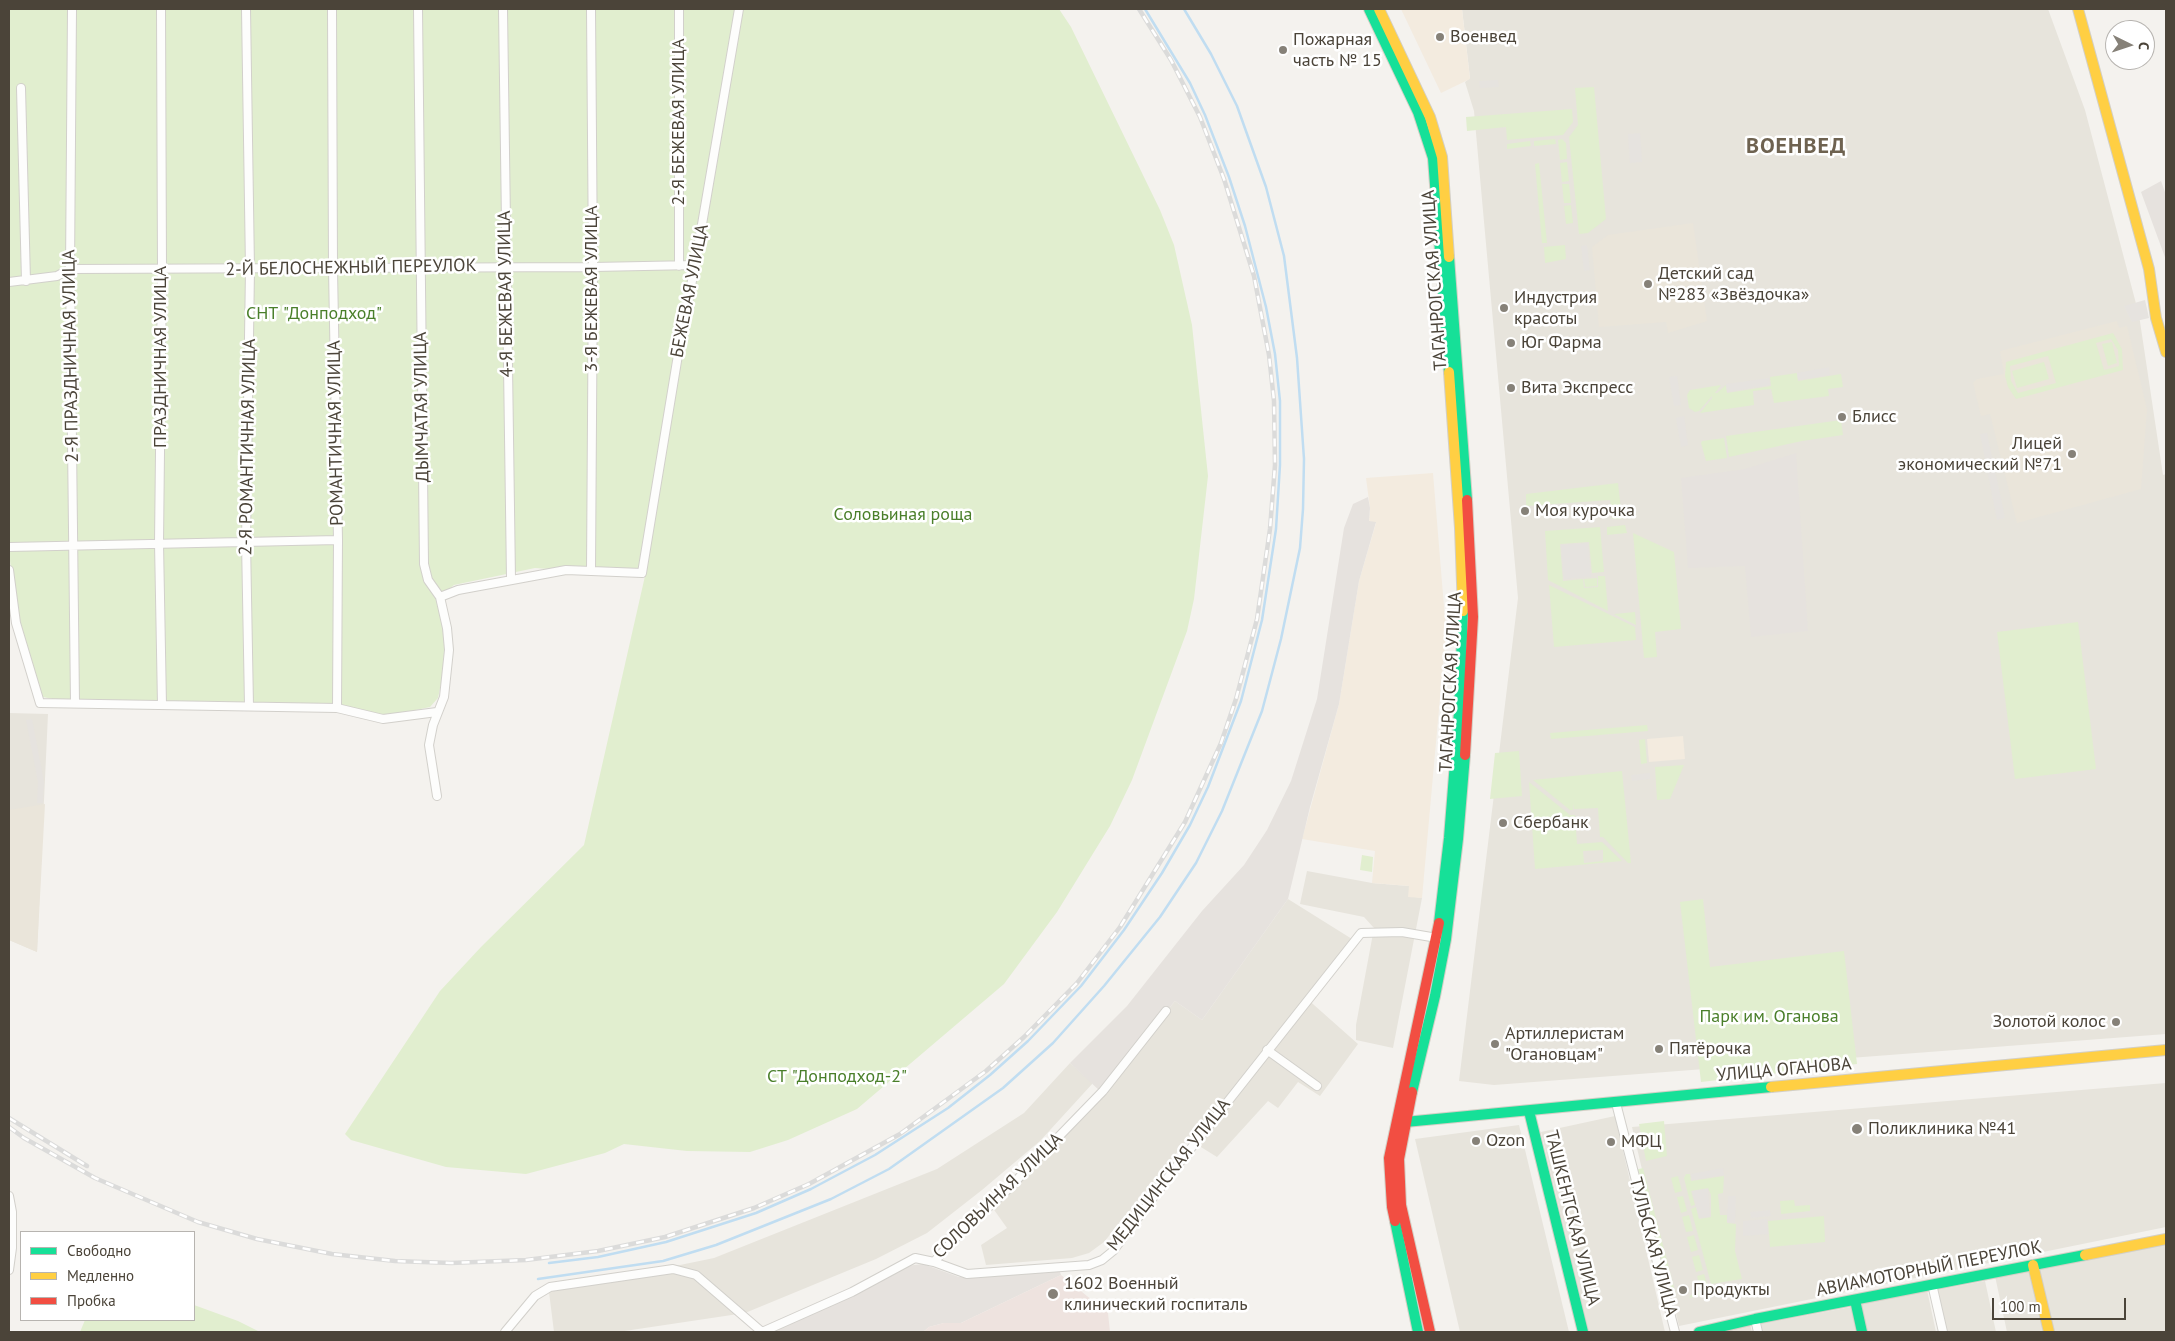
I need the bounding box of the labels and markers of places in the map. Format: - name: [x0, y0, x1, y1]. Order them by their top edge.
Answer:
- place label: Военвед: [1450, 26, 1516, 48]
- place label: Пожарная часть № 15: [1293, 29, 1382, 72]
- marker: Военвед: [1434, 31, 1446, 43]
- marker: Пожарная часть № 15: [1277, 44, 1289, 56]
- place label: Детский сад №283 «Звёздочка»: [1658, 263, 1809, 306]
- marker: Детский сад №283 «Звёздочка»: [1642, 278, 1654, 290]
- place label: Индустрия красоты: [1514, 287, 1597, 330]
- marker: Индустрия красоты: [1498, 302, 1510, 314]
- place label: Юг Фарма: [1521, 332, 1602, 354]
- marker: Юг Фарма: [1505, 337, 1517, 349]
- place label: Вита Экспресс: [1521, 377, 1633, 399]
- marker: Вита Экспресс: [1505, 382, 1517, 394]
- place label: Блисс: [1852, 406, 1897, 428]
- marker: Блисс: [1836, 411, 1848, 423]
- place label: Лицей экономический №71: [1898, 433, 2062, 476]
- marker: Лицей экономический №71: [2066, 448, 2078, 460]
- place label: Моя курочка: [1535, 500, 1635, 522]
- marker: Моя курочка: [1519, 505, 1531, 517]
- place label: Сбербанк: [1513, 812, 1589, 834]
- marker: Сбербанк: [1497, 817, 1509, 829]
- place label: Золотой колос: [1992, 1011, 2106, 1033]
- marker: Золотой колос: [2110, 1016, 2122, 1028]
- place label: Артиллеристам "Огановцам": [1505, 1023, 1624, 1066]
- marker: Артиллеристам "Огановцам": [1489, 1038, 1501, 1050]
- place label: Пятёрочка: [1669, 1038, 1751, 1060]
- marker: Пятёрочка: [1653, 1043, 1665, 1055]
- place label: Поликлиника №41: [1868, 1118, 2016, 1140]
- marker: Поликлиника №41: [1850, 1122, 1864, 1136]
- place label: Ozon: [1486, 1130, 1525, 1152]
- place label: МФЦ: [1621, 1131, 1662, 1153]
- marker: Ozon: [1470, 1135, 1482, 1147]
- marker: МФЦ: [1605, 1136, 1617, 1148]
- place label: 1602 Военный клинический госпиталь: [1064, 1273, 1248, 1316]
- place label: Продукты: [1693, 1279, 1770, 1301]
- marker: Продукты: [1677, 1284, 1689, 1296]
- marker: 1602 Военный клинический госпиталь: [1046, 1287, 1060, 1301]

